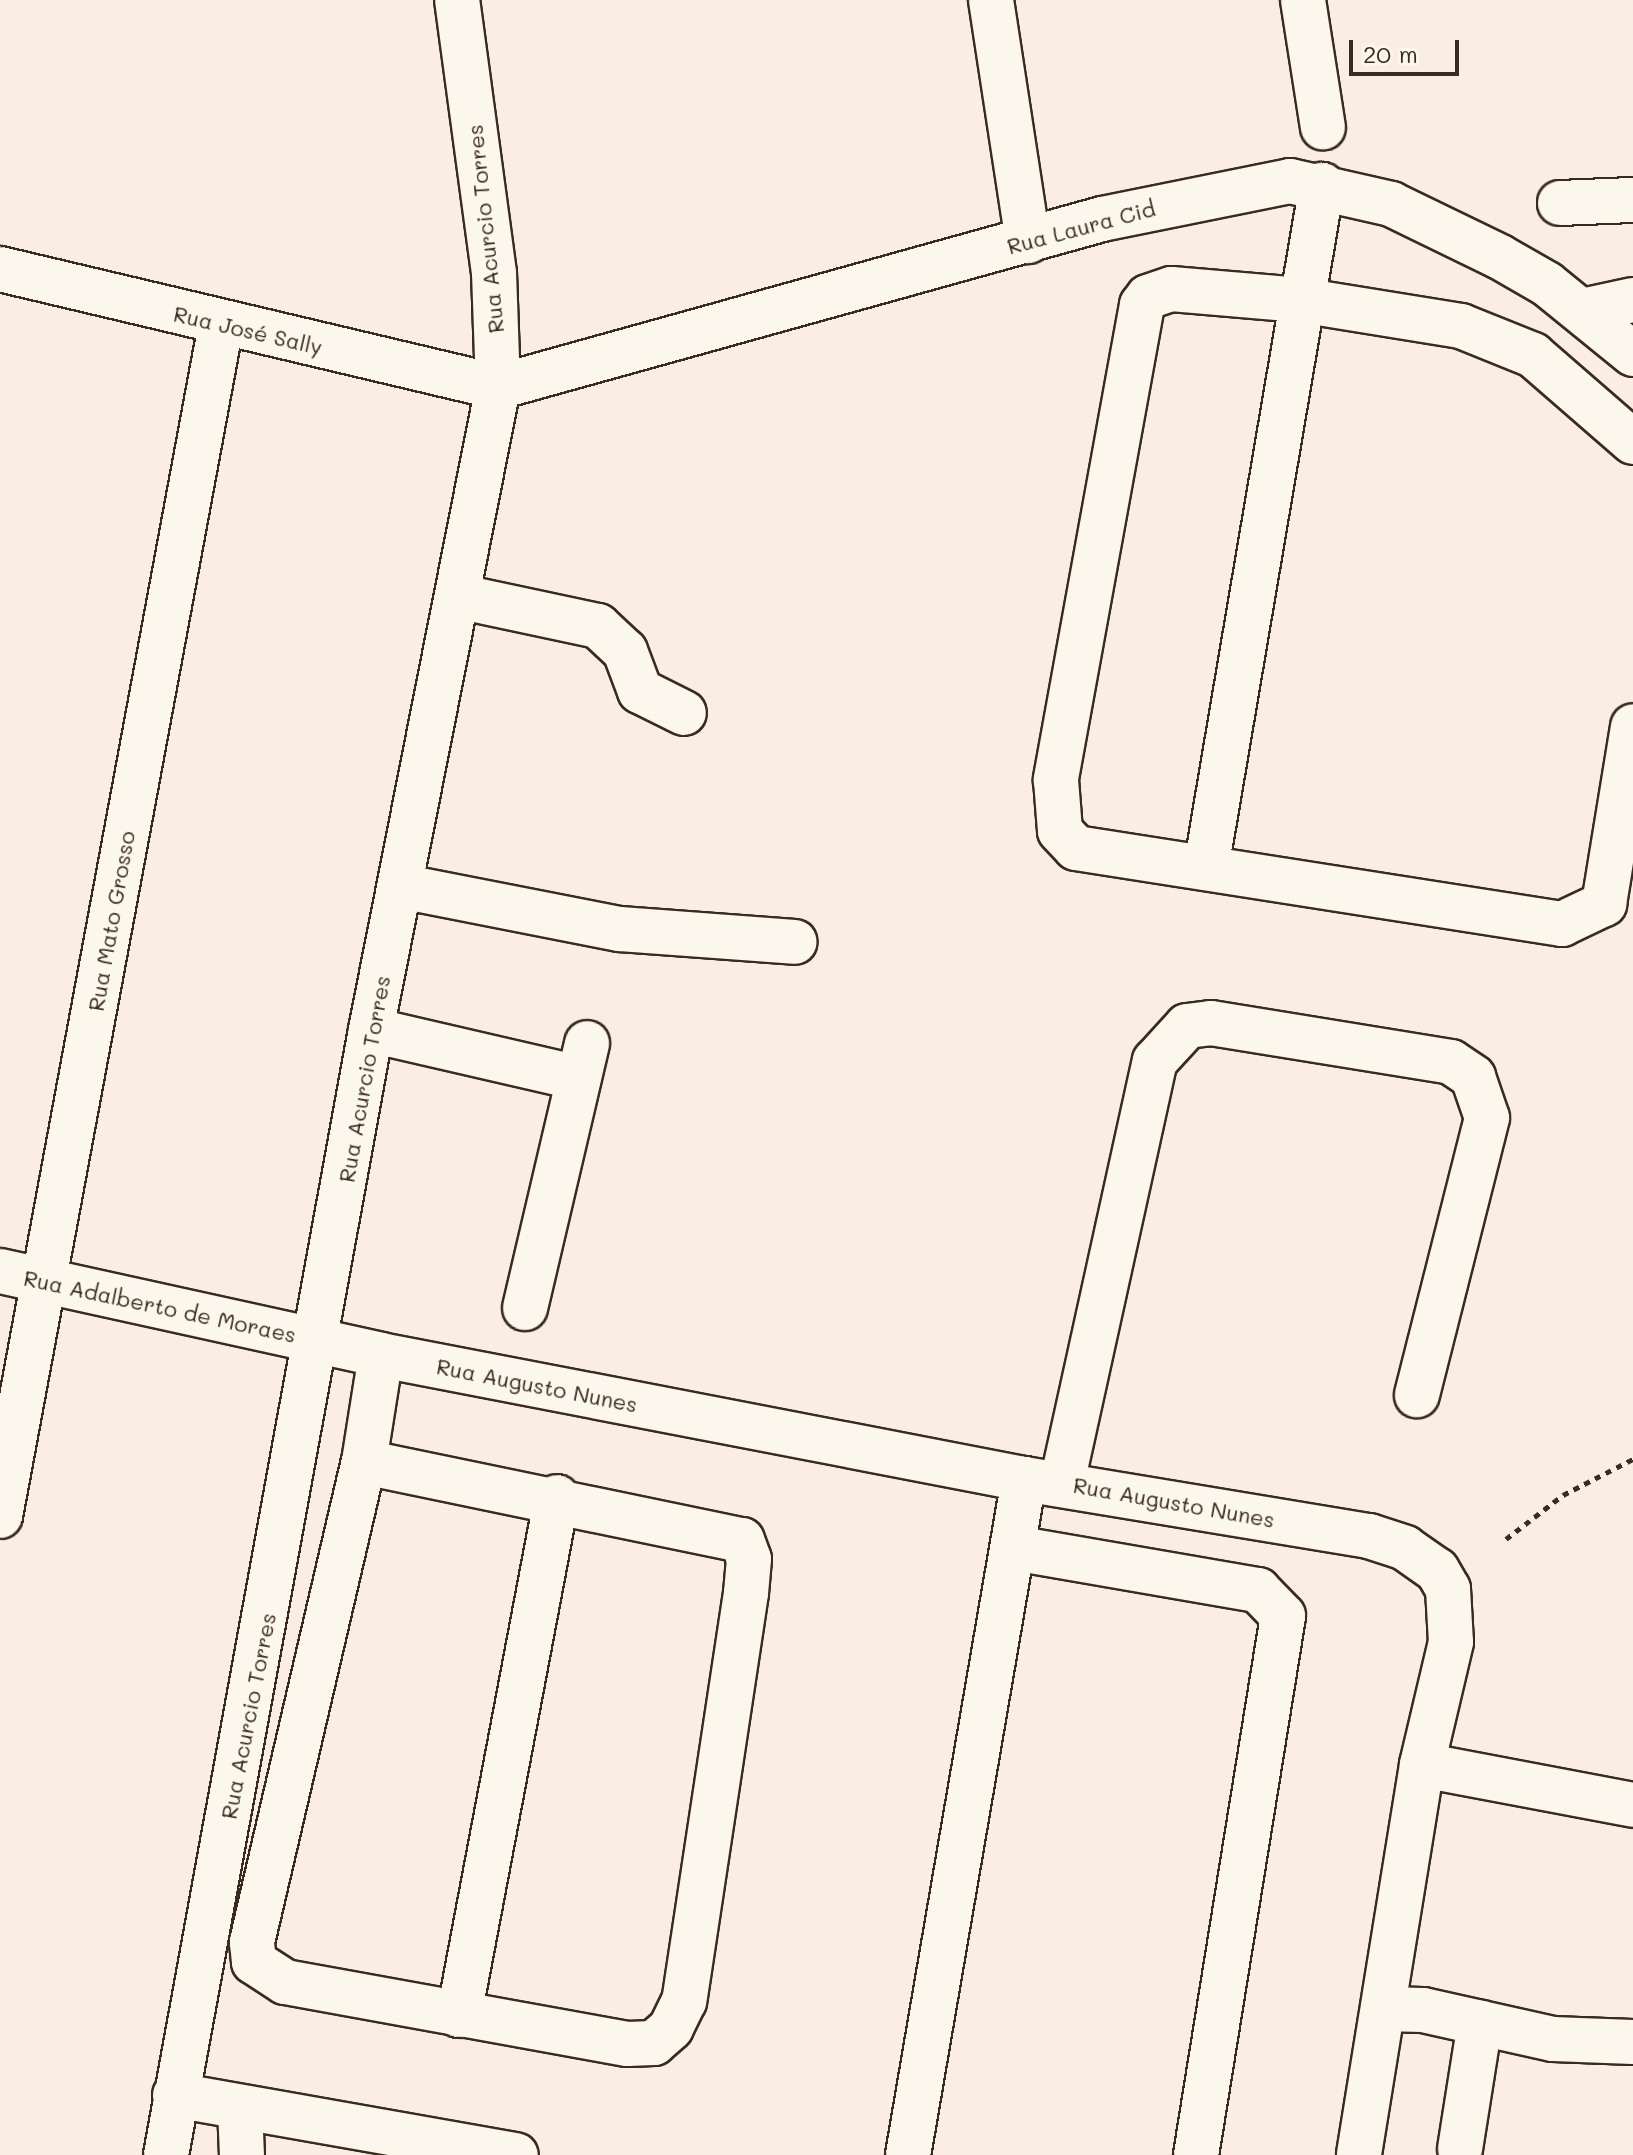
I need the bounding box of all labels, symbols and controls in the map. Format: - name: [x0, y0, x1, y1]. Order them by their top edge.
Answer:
- scale bar: [1353, 24, 1463, 74]
- text: 20 m: [1363, 38, 1418, 69]
- street label: Rua Acurcio Torres: [461, 123, 509, 335]
- street label: Rua Laura Cid: [1004, 195, 1158, 259]
- street label: Rua José Sally: [171, 300, 325, 360]
- street label: Rua Mato Grosso: [82, 829, 140, 1013]
- street label: Rua Acurcio Torres: [333, 974, 395, 1184]
- street label: Rua Adalberto de Moraes: [21, 1264, 299, 1348]
- street label: Rua Augusto Nunes: [434, 1353, 640, 1417]
- street label: Rua Augusto Nunes: [1071, 1471, 1277, 1533]
- street label: Rua Acurcio Torres: [215, 1611, 281, 1821]

